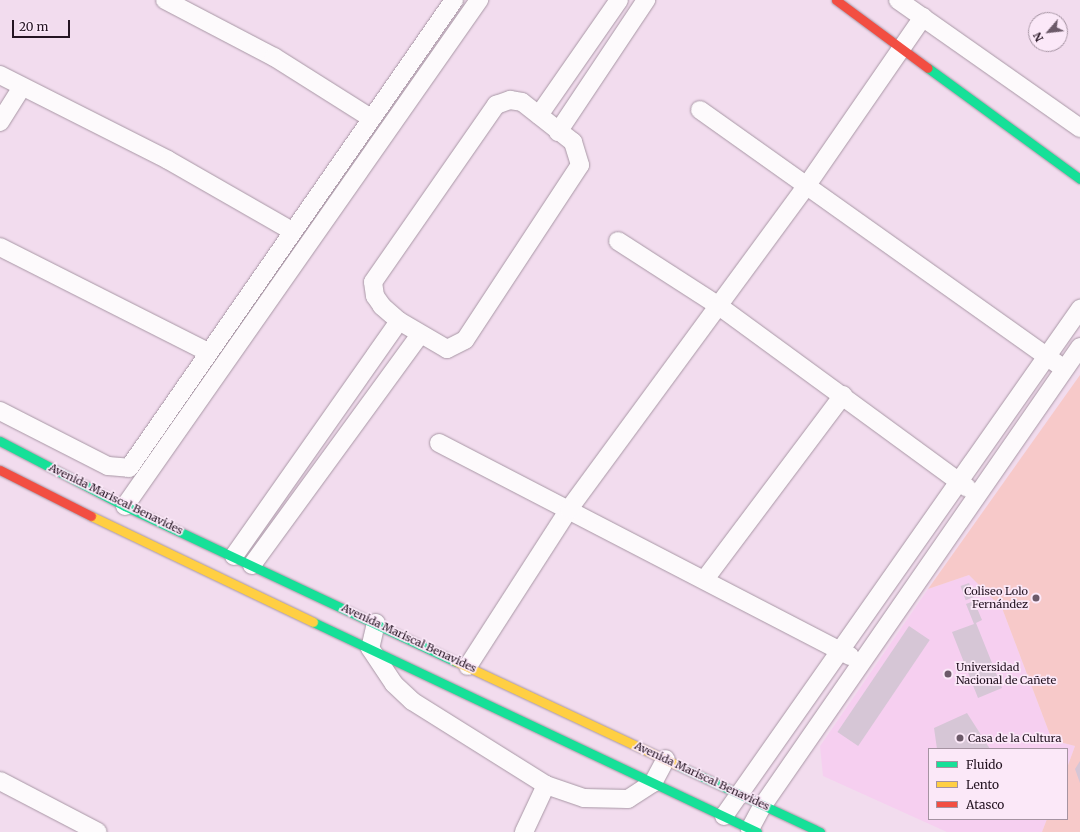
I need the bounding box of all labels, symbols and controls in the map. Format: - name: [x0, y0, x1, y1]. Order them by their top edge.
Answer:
- scale bar: [14, 12, 72, 38]
- north arrow: [1028, 12, 1068, 52]
- text: 20 m: [19, 19, 48, 34]
- text: N: [1030, 30, 1047, 44]
- street label: Avenida Mariscal Benavides: [47, 461, 185, 537]
- place label: Coliseo Lolo Fernández: [964, 585, 1028, 611]
- marker: Coliseo Lolo Fernández: [1031, 593, 1041, 603]
- street label: Avenida Mariscal Benavides: [339, 601, 479, 675]
- place label: Universidad Nacional de Cañete: [956, 661, 1056, 687]
- marker: Universidad Nacional de Cañete: [943, 669, 953, 679]
- place label: Casa de la Cultura: [968, 731, 1061, 745]
- marker: Casa de la Cultura: [955, 733, 965, 743]
- street label: Avenida Mariscal Benavides: [632, 739, 772, 813]
- legend: [928, 748, 1068, 820]
- text: Fluido: [966, 757, 1003, 772]
- text: Lento: [966, 777, 999, 792]
- text: Atasco: [966, 797, 1004, 812]

